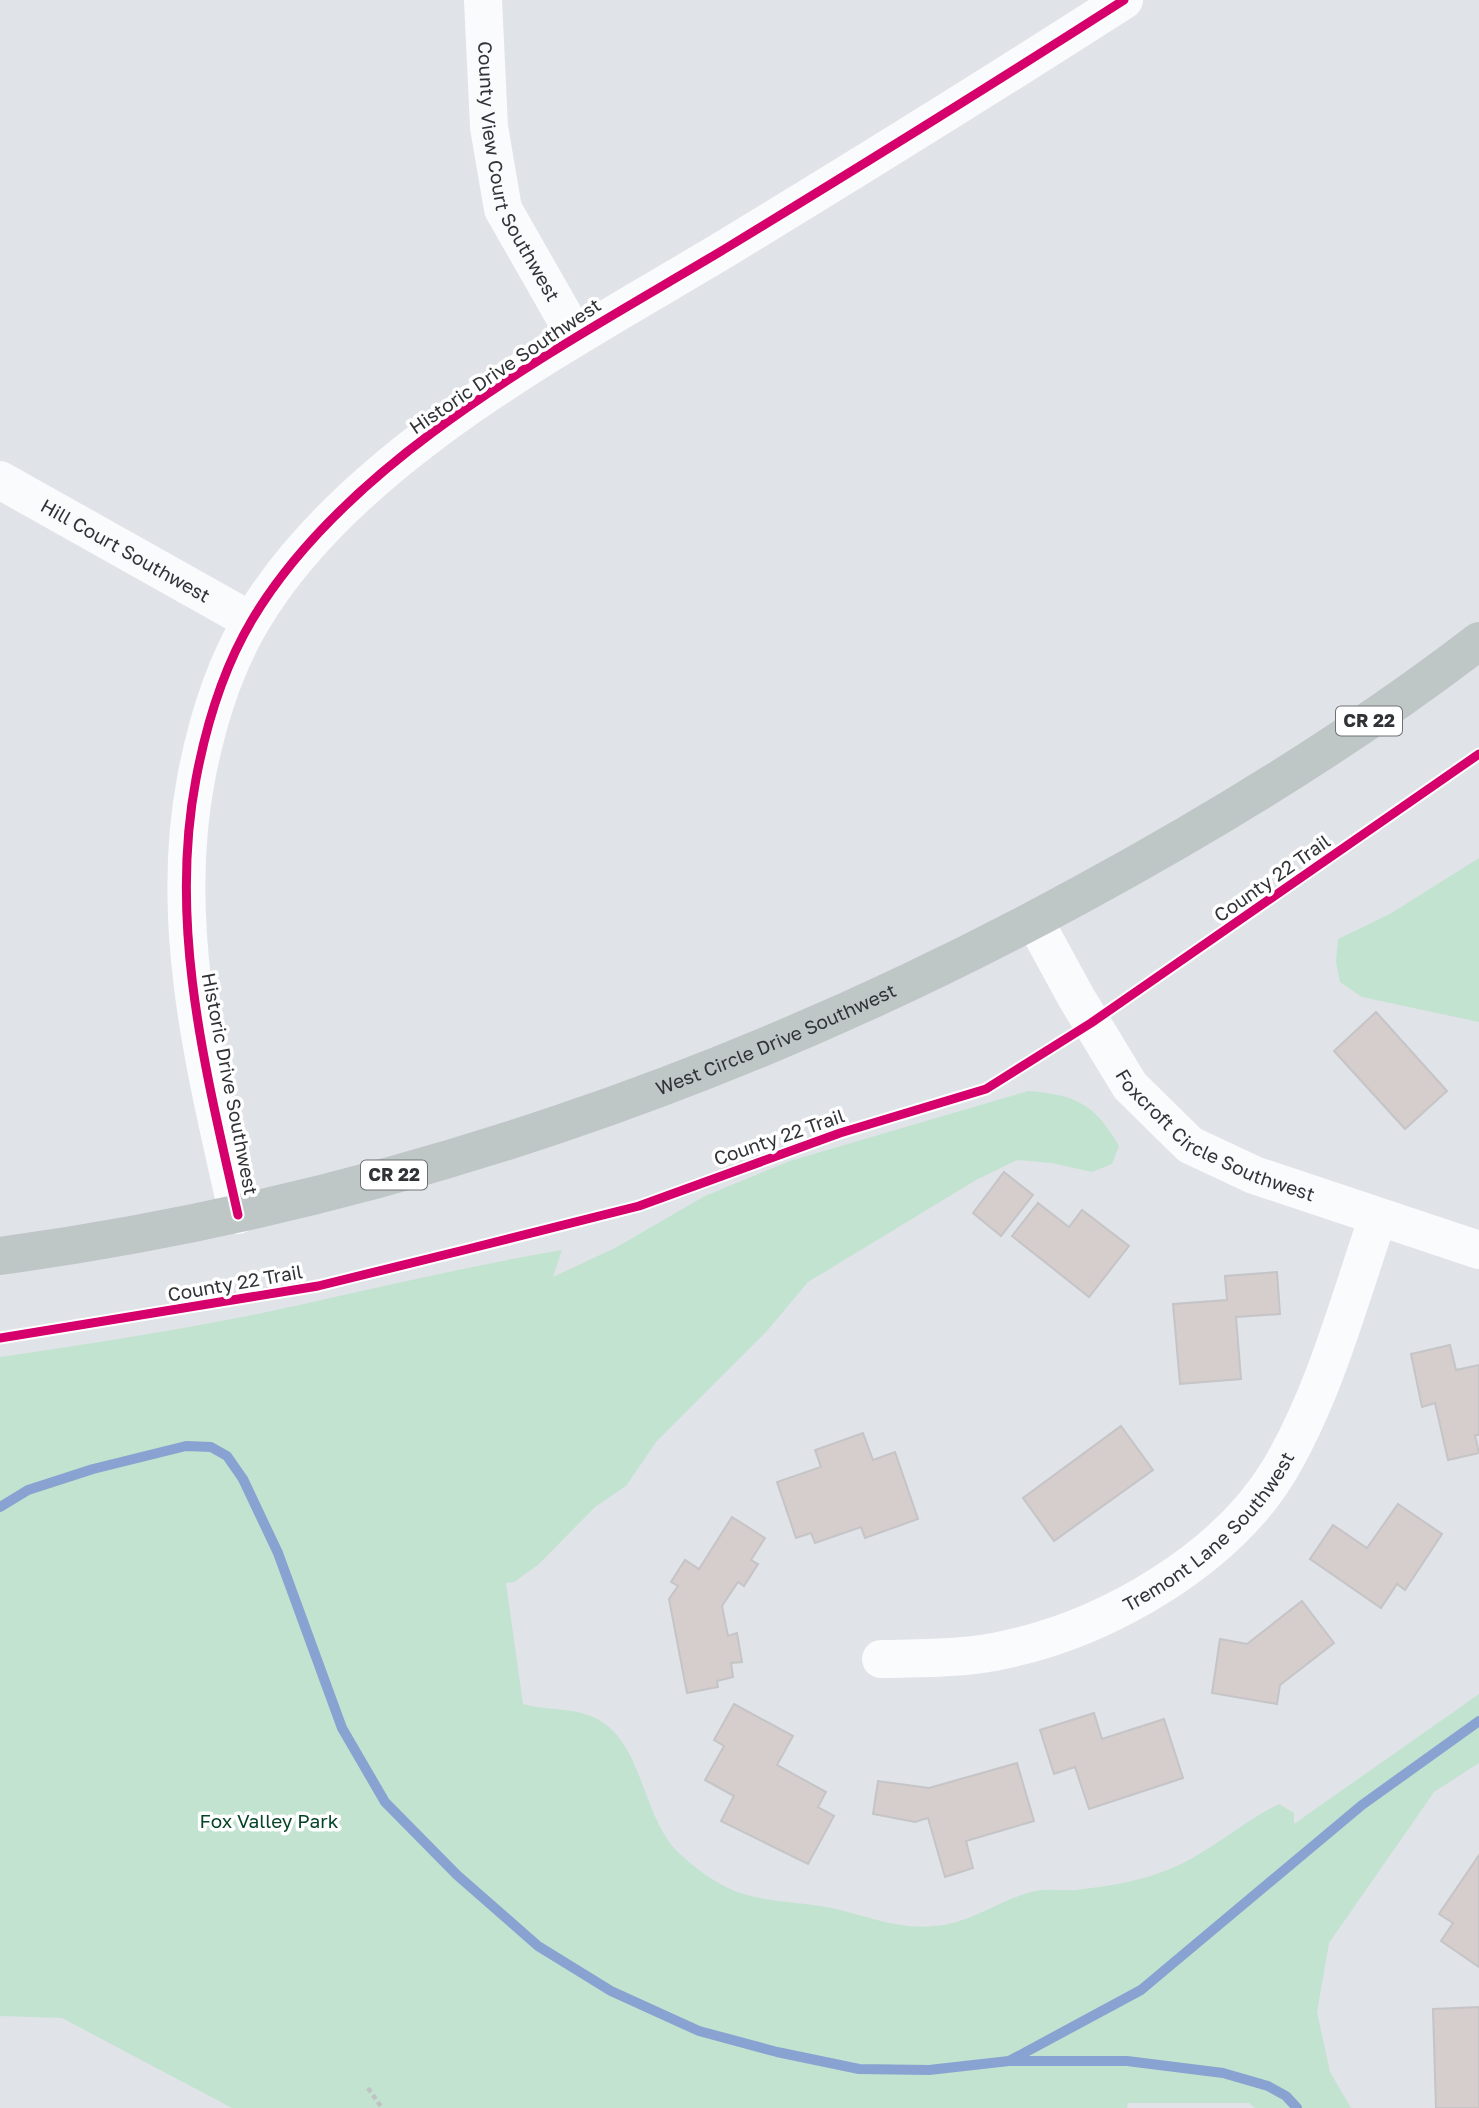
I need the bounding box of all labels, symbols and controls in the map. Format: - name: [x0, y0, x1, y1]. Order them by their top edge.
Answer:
- street label: County View Court Southwest: [474, 41, 565, 305]
- street label: Historic Drive Southwest: [405, 293, 605, 438]
- street label: Hill Court Southwest: [37, 493, 215, 607]
- road number: CR 22: [1336, 706, 1402, 736]
- street label: County 22 Trail: [1209, 829, 1334, 926]
- street label: Historic Drive Southwest: [198, 971, 263, 1197]
- street label: West Circle Drive Southwest: [652, 978, 899, 1099]
- street label: Foxcroft Circle Southwest: [1111, 1065, 1318, 1205]
- street label: County 22 Trail: [710, 1103, 847, 1170]
- road number: CR 22: [361, 1160, 427, 1190]
- street label: County 22 Trail: [166, 1259, 304, 1306]
- street label: Tremont Lane Southwest: [1119, 1448, 1298, 1616]
- park label: Fox Valley Park: [200, 1809, 339, 1832]

